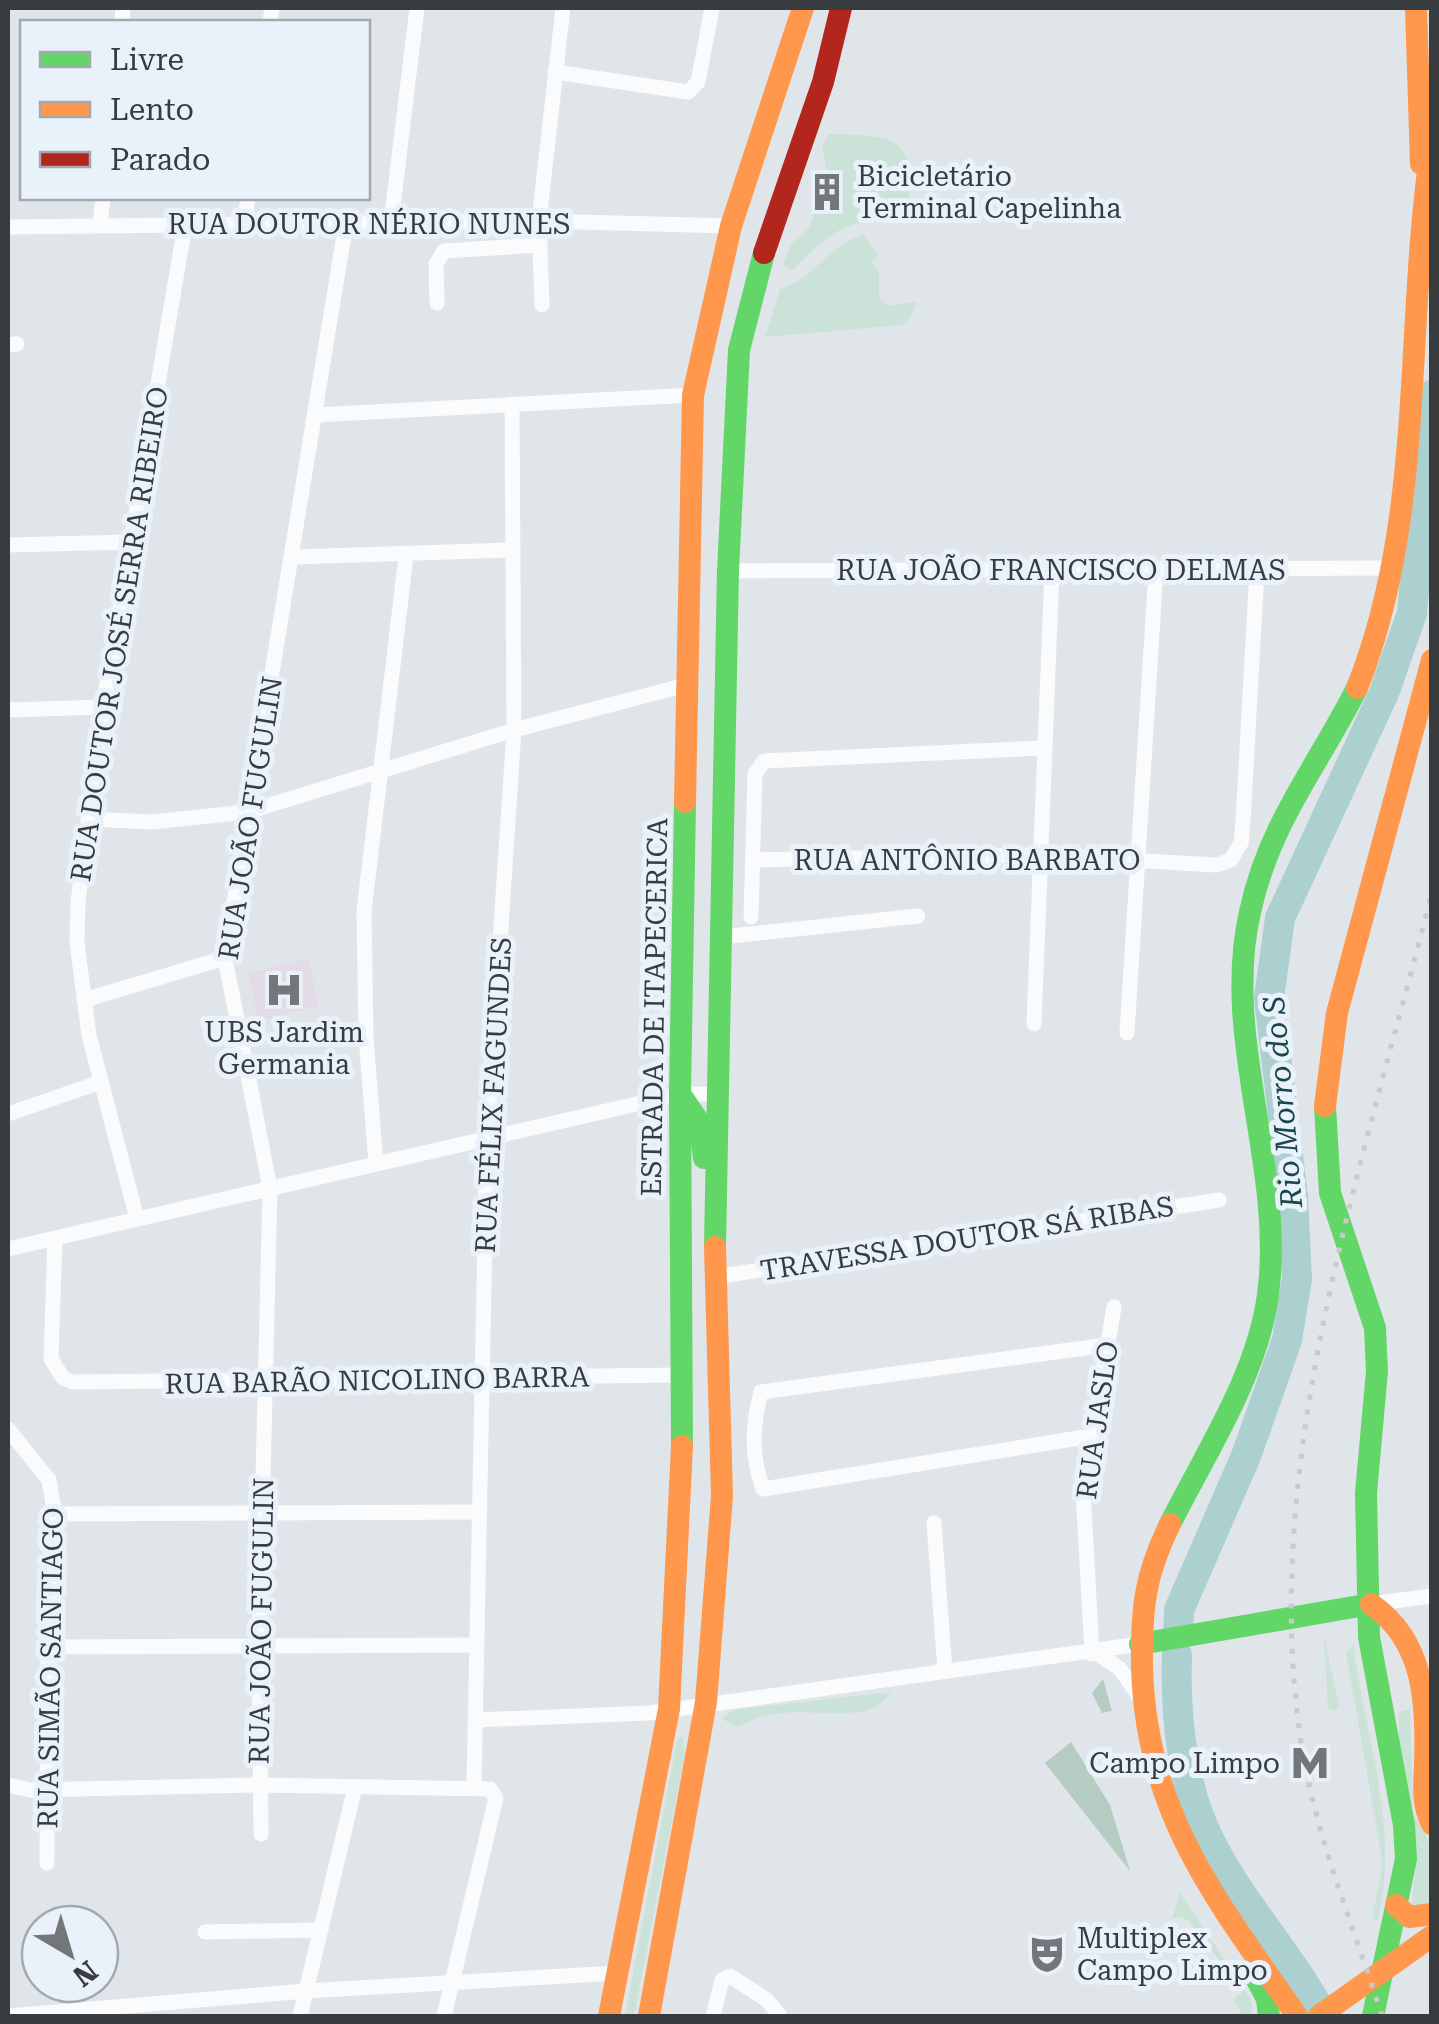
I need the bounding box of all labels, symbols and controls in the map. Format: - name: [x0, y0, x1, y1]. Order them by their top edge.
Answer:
- legend: [20, 20, 370, 200]
- text: Livre: [110, 42, 184, 77]
- text: Lento: [110, 92, 194, 127]
- text: Parado: [110, 142, 210, 177]
- place label: Bicicletário Terminal Capelinha: [857, 160, 1121, 225]
- building icon: Bicicletário Terminal Capelinha: [806, 171, 848, 213]
- street label: RUA DOUTOR NÉRIO NUNES: [168, 207, 570, 241]
- street label: RUA DOUTOR JOSÉ SERRA RIBEIRO: [63, 384, 175, 884]
- street label: RUA JOÃO FRANCISCO DELMAS: [836, 553, 1286, 587]
- street label: RUA JOÃO FUGULIN: [211, 674, 289, 962]
- street label: ESTRADA DE ITAPECERICA: [635, 817, 674, 1197]
- street label: RUA ANTÔNIO BARBATO: [794, 843, 1140, 877]
- street label: RUA FÉLIX FAGUNDES: [468, 936, 518, 1254]
- hospital icon: UBS Jardim Germania: [263, 969, 305, 1011]
- water label: Rio Morro do S: [1256, 995, 1309, 1210]
- place label: UBS Jardim Germania: [204, 1016, 364, 1081]
- street label: TRAVESSA DOUTOR SÁ RIBAS: [758, 1189, 1176, 1287]
- street label: RUA JASLO: [1070, 1339, 1125, 1501]
- street label: RUA BARÃO NICOLINO BARRA: [164, 1359, 590, 1401]
- street label: RUA JOÃO FUGULIN: [242, 1477, 280, 1765]
- street label: RUA SIMÃO SANTIAGO: [30, 1507, 70, 1829]
- metro station icon: Campo Limpo: [1289, 1742, 1331, 1784]
- place label: Campo Limpo: [1089, 1747, 1280, 1780]
- north arrow: [20, 1904, 120, 2004]
- place label: Multiplex Campo Limpo: [1077, 1922, 1268, 1987]
- theatre icon: Multiplex Campo Limpo: [1026, 1933, 1068, 1975]
- text: N: [66, 1954, 104, 1993]

